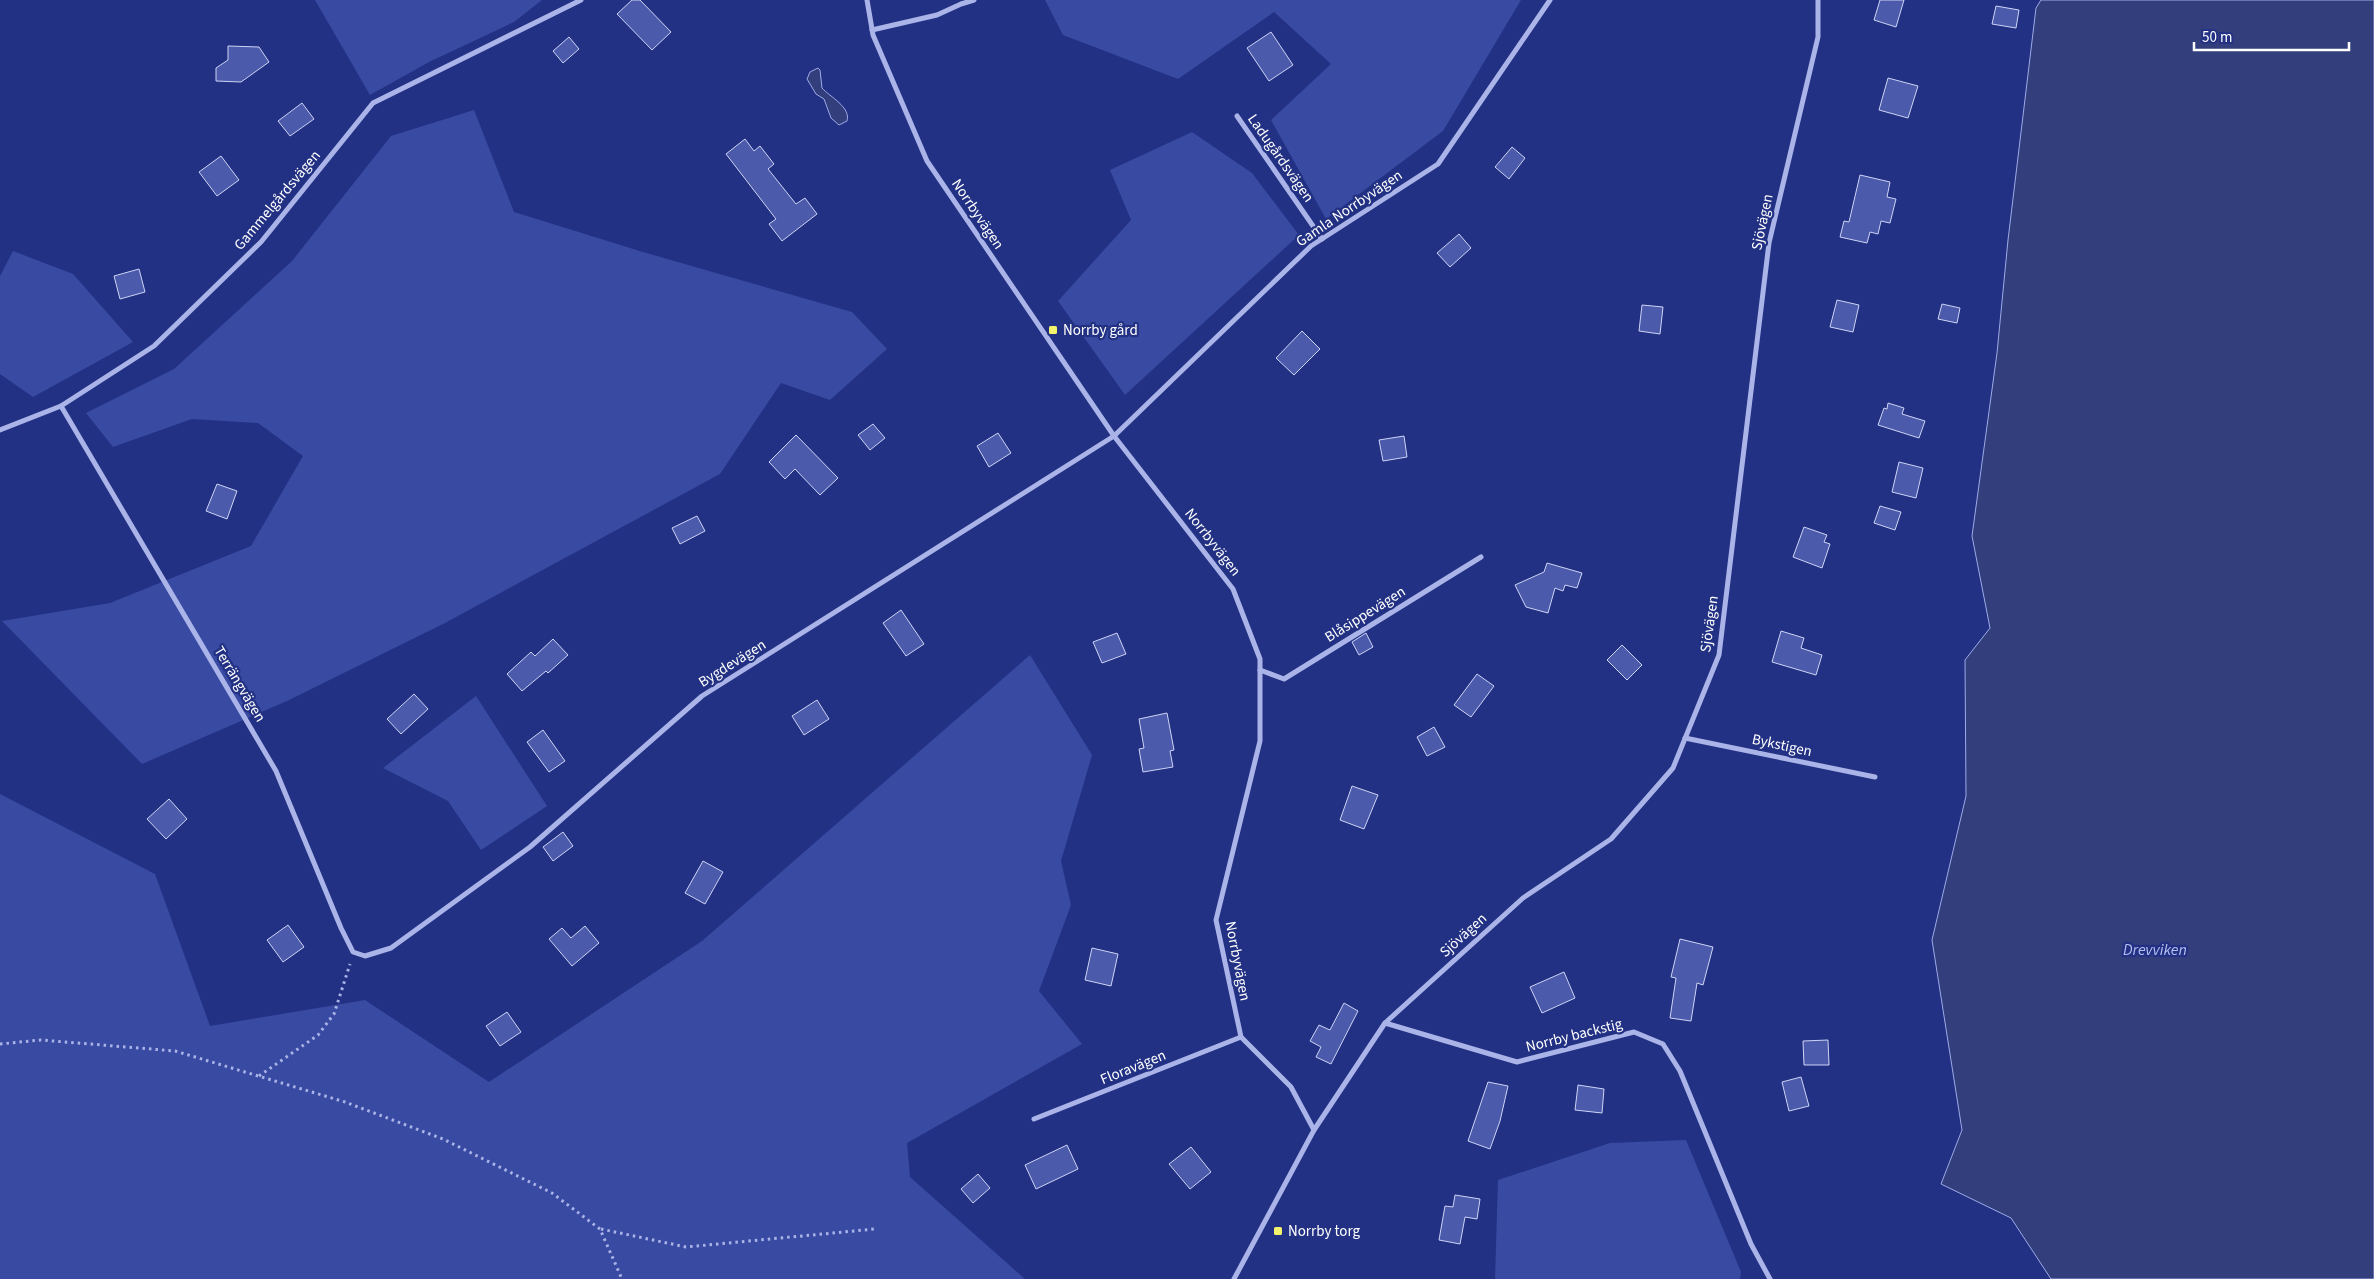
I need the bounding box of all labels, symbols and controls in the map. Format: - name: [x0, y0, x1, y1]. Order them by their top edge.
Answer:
- scale bar: [2194, 20, 2349, 52]
- text: 50 m: [2202, 27, 2232, 48]
- street label: Ladugårdsvägen: [1242, 110, 1319, 207]
- street label: Gammelgårdsvägen: [229, 146, 326, 255]
- street label: Gamla Norrbyvägen: [1292, 165, 1407, 252]
- street label: Norrbyvägen: [946, 175, 1009, 254]
- street label: Sjövägen: [1746, 192, 1779, 252]
- place label: Norrby gård: [1063, 320, 1138, 341]
- marker: Norrby gård: [1047, 324, 1059, 336]
- street label: Norrbyvägen: [1179, 504, 1246, 581]
- street label: Blåsippevägen: [1321, 581, 1410, 648]
- street label: Sjövägen: [1695, 594, 1724, 654]
- street label: Bygdevägen: [694, 634, 770, 692]
- street label: Terrängvägen: [209, 642, 270, 726]
- street label: Bykstigen: [1750, 729, 1814, 762]
- street label: Sjövägen: [1435, 908, 1492, 962]
- street label: Norrbyvägen: [1219, 919, 1256, 1003]
- water label: Drevviken: [2123, 939, 2187, 961]
- street label: Norrby backstig: [1524, 1013, 1625, 1058]
- street label: Floravägen: [1097, 1045, 1169, 1090]
- place label: Norrby torg: [1288, 1221, 1361, 1242]
- marker: Norrby torg: [1272, 1225, 1284, 1237]

